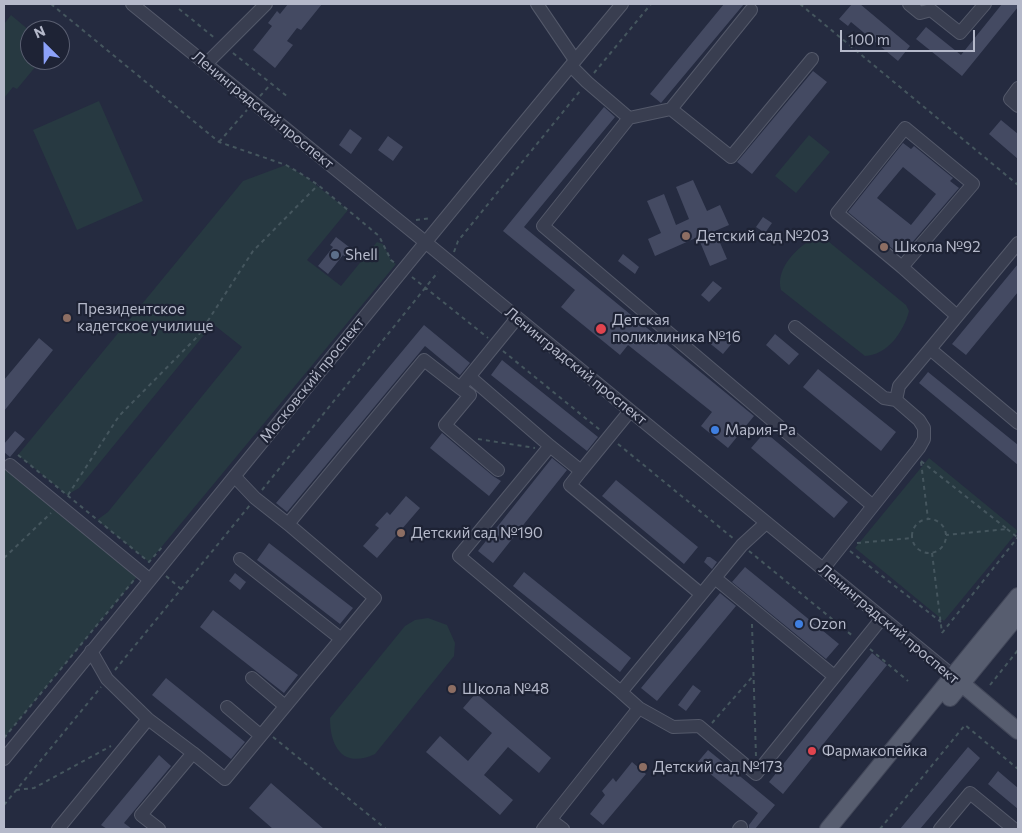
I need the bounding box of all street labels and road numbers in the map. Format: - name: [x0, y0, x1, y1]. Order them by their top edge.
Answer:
- street label: Ленинградский проспект: [188, 47, 338, 173]
- street label: Ленинградский проспект: [501, 303, 651, 429]
- street label: Московский проспект: [256, 314, 368, 446]
- street label: Ленинградский проспект: [815, 560, 963, 688]

